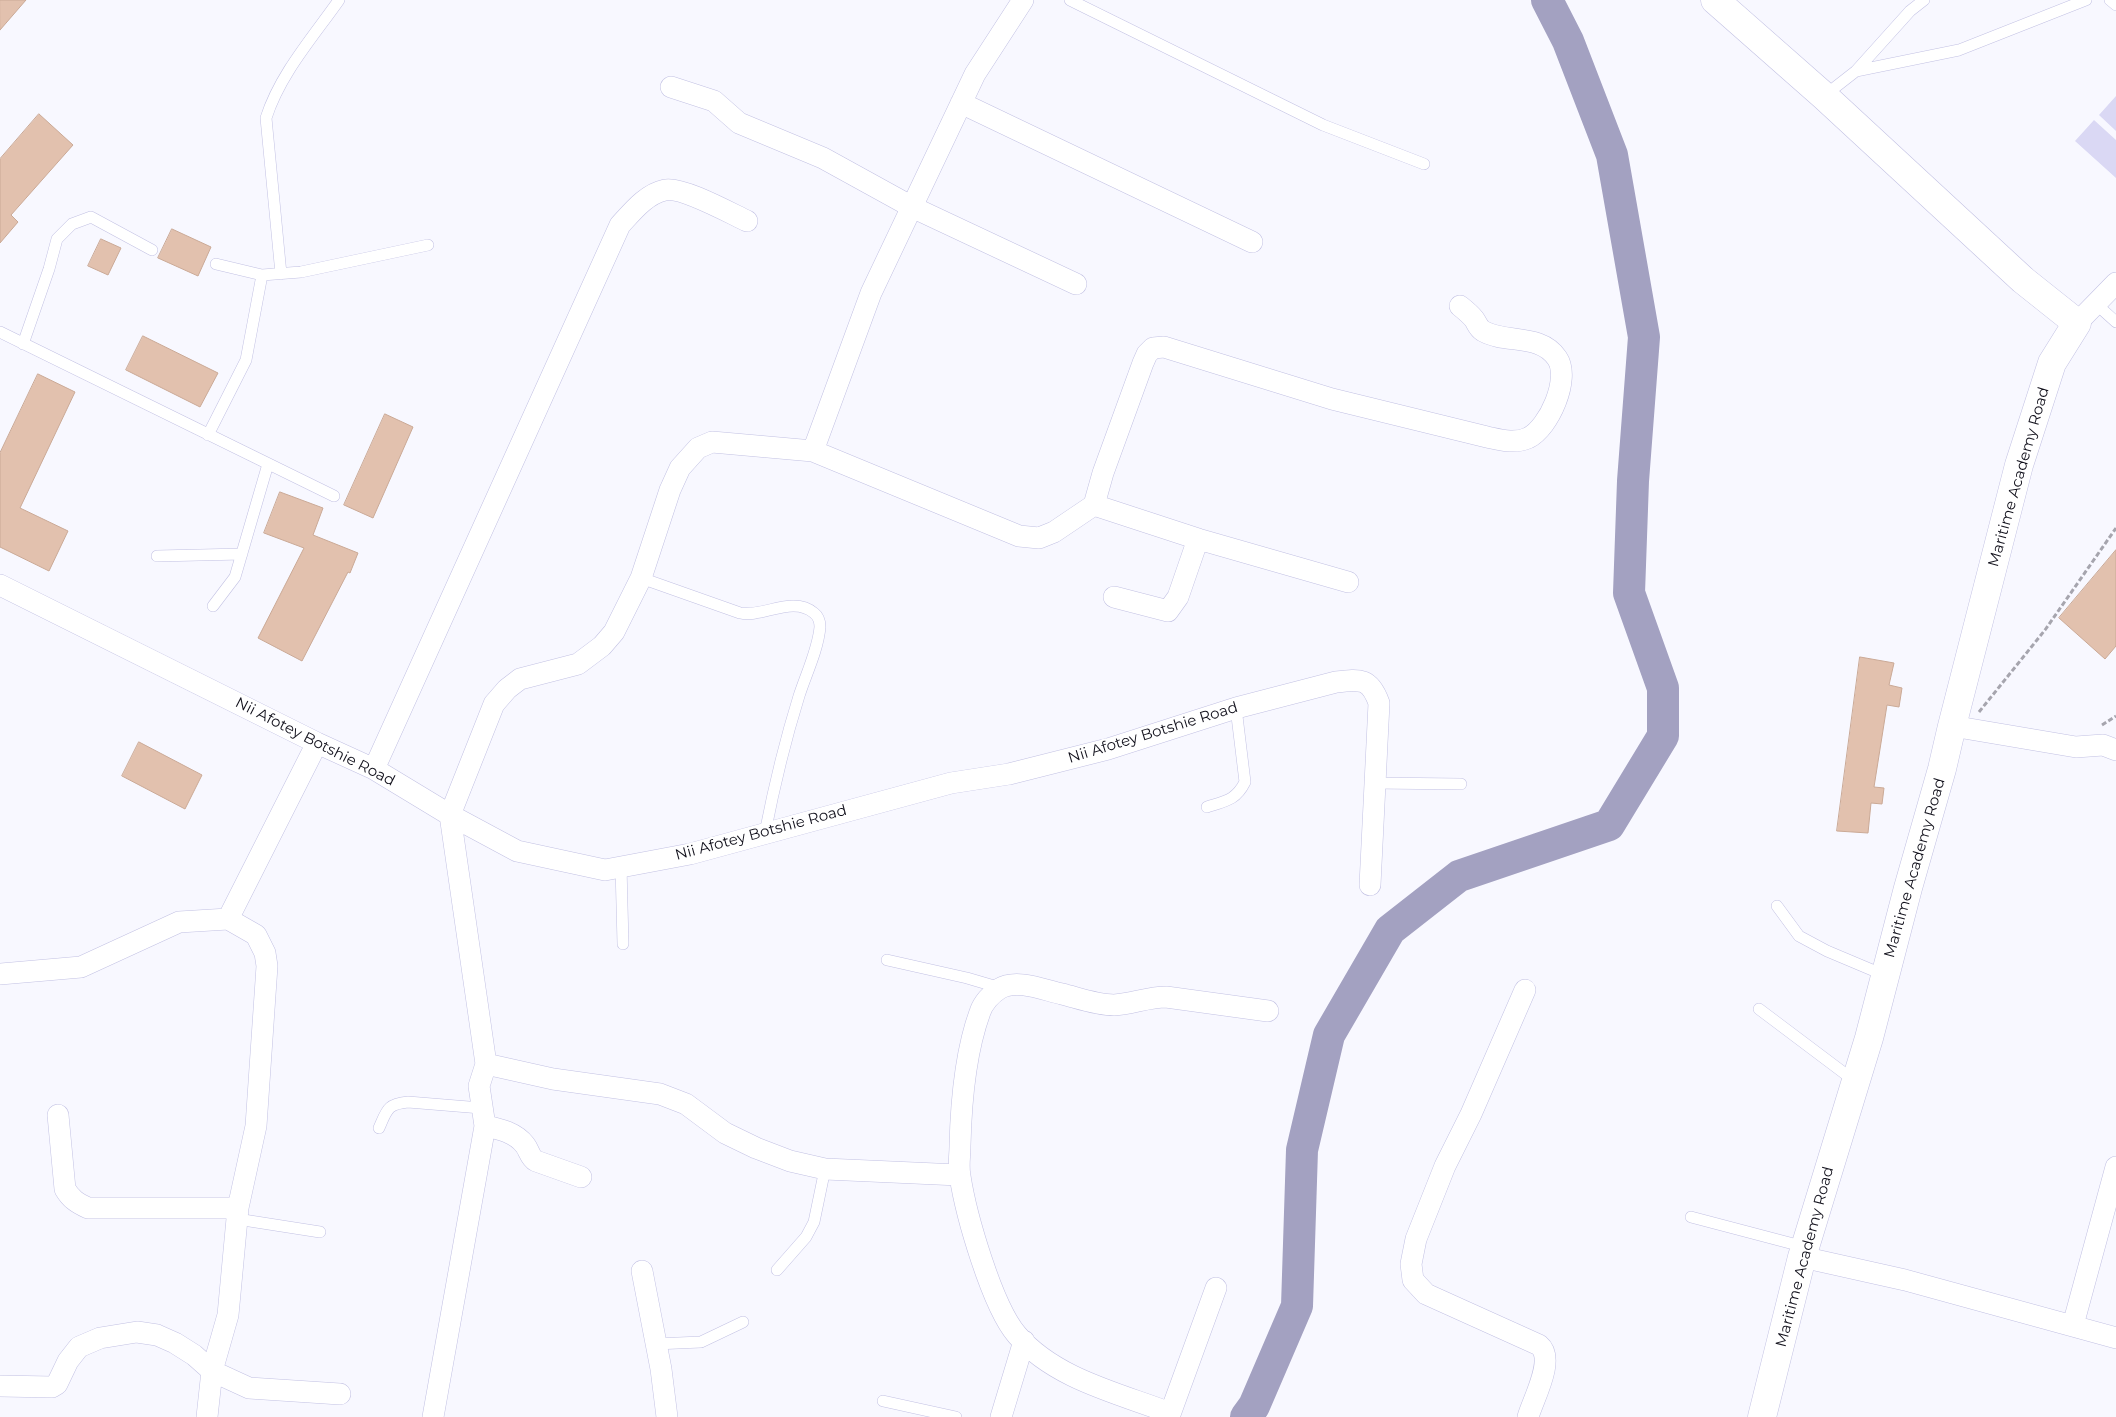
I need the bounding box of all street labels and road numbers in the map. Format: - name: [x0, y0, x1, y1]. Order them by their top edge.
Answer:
- street label: Maritime Academy Road: [1985, 385, 2053, 569]
- street label: Nii Afotey Botshie Road: [232, 694, 398, 790]
- street label: Nii Afotey Botshie Road: [1066, 699, 1240, 767]
- street label: Maritime Academy Road: [1881, 776, 1949, 960]
- street label: Nii Afotey Botshie Road: [673, 801, 849, 865]
- street label: Maritime Academy Road: [1772, 1165, 1838, 1349]

